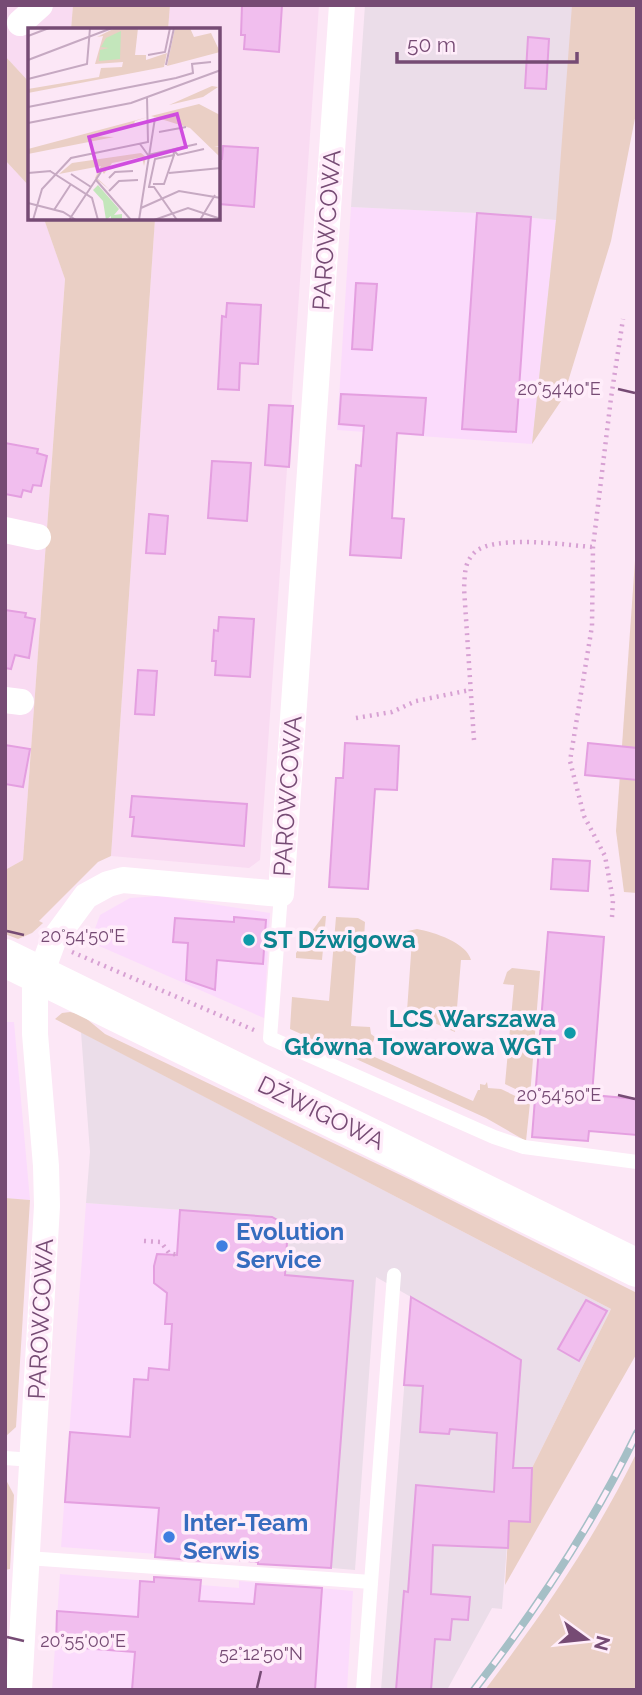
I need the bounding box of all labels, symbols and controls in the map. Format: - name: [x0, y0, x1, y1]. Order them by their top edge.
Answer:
- scale bar: [397, 21, 577, 65]
- inset map: [28, 28, 220, 220]
- text: 50 m: [407, 32, 456, 57]
- street label: PAROWCOWA: [306, 149, 347, 311]
- text: 20°54'40"E: [517, 378, 601, 399]
- street label: PAROWCOWA: [267, 715, 308, 877]
- text: 20°54'50"E: [41, 925, 125, 946]
- place label: ST Dźwigowa: [263, 925, 416, 954]
- marker: ST Dźwigowa: [241, 932, 257, 948]
- place label: LCS Warszawa Główna Towarowa WGT: [284, 1004, 556, 1061]
- marker: LCS Warszawa Główna Towarowa WGT: [562, 1025, 578, 1041]
- street label: DŹWIGOWA: [253, 1069, 389, 1156]
- text: 20°54'50"E: [517, 1084, 601, 1105]
- place label: Evolution Service: [236, 1217, 344, 1274]
- street label: PAROWCOWA: [22, 1238, 59, 1400]
- marker: Evolution Service: [214, 1238, 230, 1254]
- place label: Inter-Team Serwis: [183, 1508, 308, 1565]
- marker: Inter-Team Serwis: [161, 1529, 177, 1545]
- north arrow: [551, 1604, 621, 1674]
- text: 20°55'00"E: [40, 1630, 126, 1651]
- text: N: [590, 1634, 615, 1653]
- text: 52°12'50"N: [219, 1643, 303, 1664]

